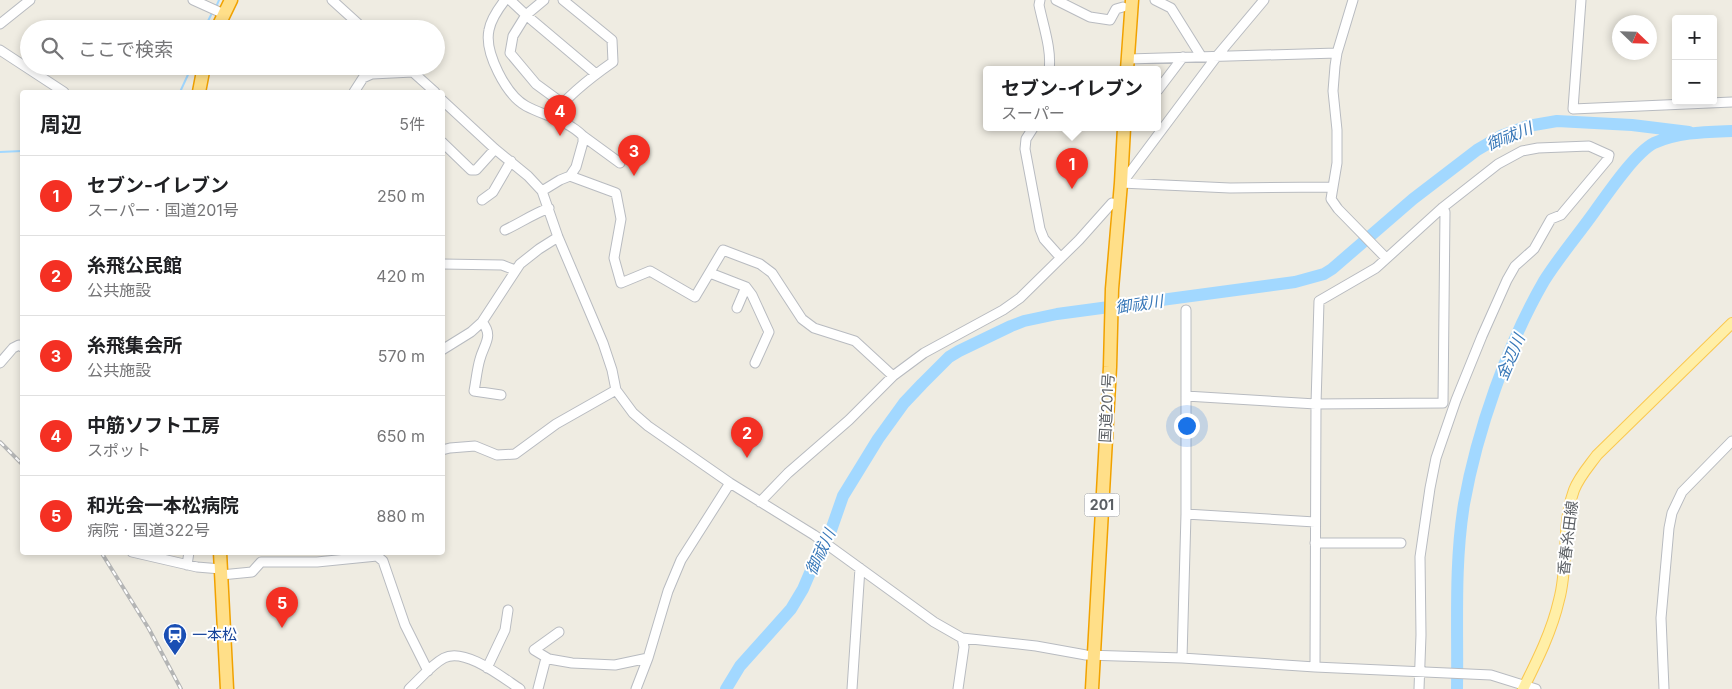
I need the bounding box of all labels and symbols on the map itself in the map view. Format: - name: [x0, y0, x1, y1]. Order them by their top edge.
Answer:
- north arrow: [1612, 15, 1657, 60]
- pin: 4: [544, 95, 576, 136]
- water label: 御祓川: [1483, 117, 1537, 154]
- pin: 3: [618, 135, 650, 176]
- pin: 1: [1056, 148, 1088, 189]
- water label: 御祓川: [1114, 290, 1166, 317]
- water label: 金辺川: [1491, 329, 1529, 383]
- street label: 国道201号: [1095, 373, 1118, 443]
- your location: [1174, 413, 1200, 439]
- pin: 2: [731, 417, 763, 458]
- road number: 201: [1084, 494, 1120, 516]
- street label: 香春糸田線: [1554, 500, 1582, 576]
- water label: 御祓川: [801, 524, 840, 578]
- pin: 5: [266, 587, 298, 628]
- station icon: 一本松: [162, 622, 188, 656]
- place label: 一本松: [192, 625, 237, 644]

